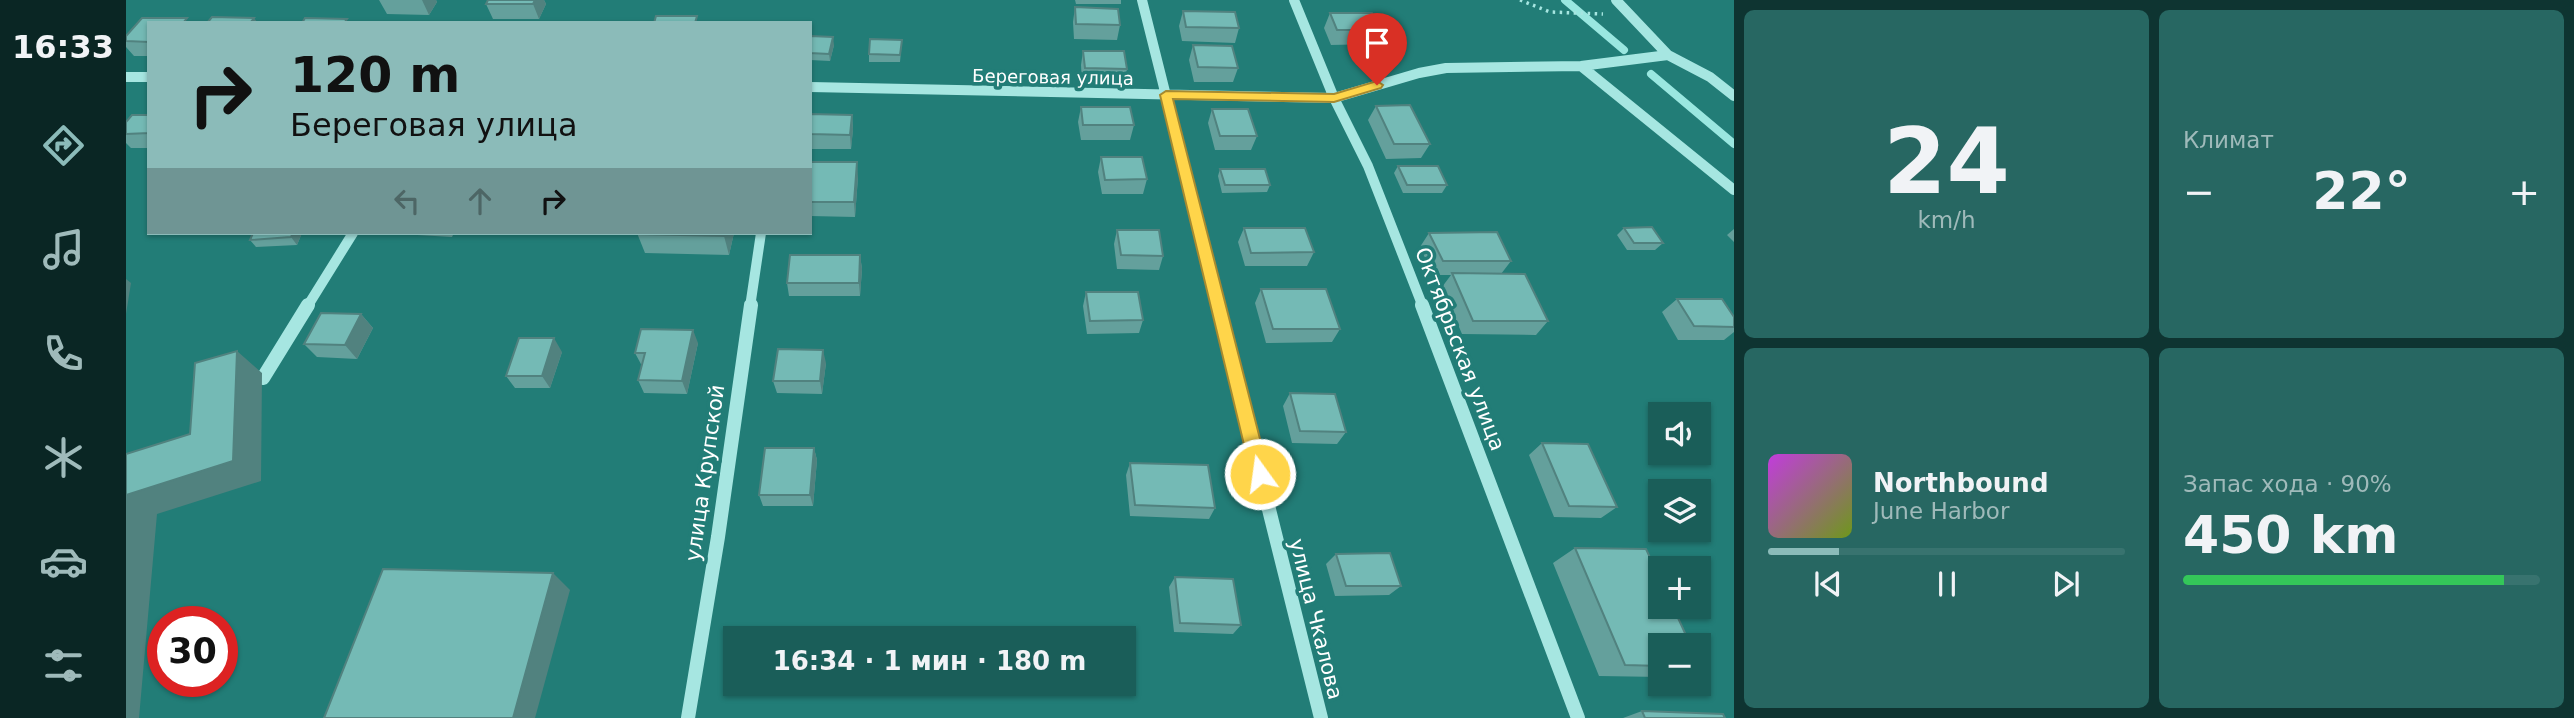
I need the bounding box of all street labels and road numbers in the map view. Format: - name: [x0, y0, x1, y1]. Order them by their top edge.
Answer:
- street label: Береговая улица: [972, 65, 1134, 89]
- street label: Октябрьская улица: [1410, 244, 1510, 454]
- street label: улица Крупской: [681, 383, 729, 563]
- street label: улица Чкалова: [1284, 536, 1348, 702]

